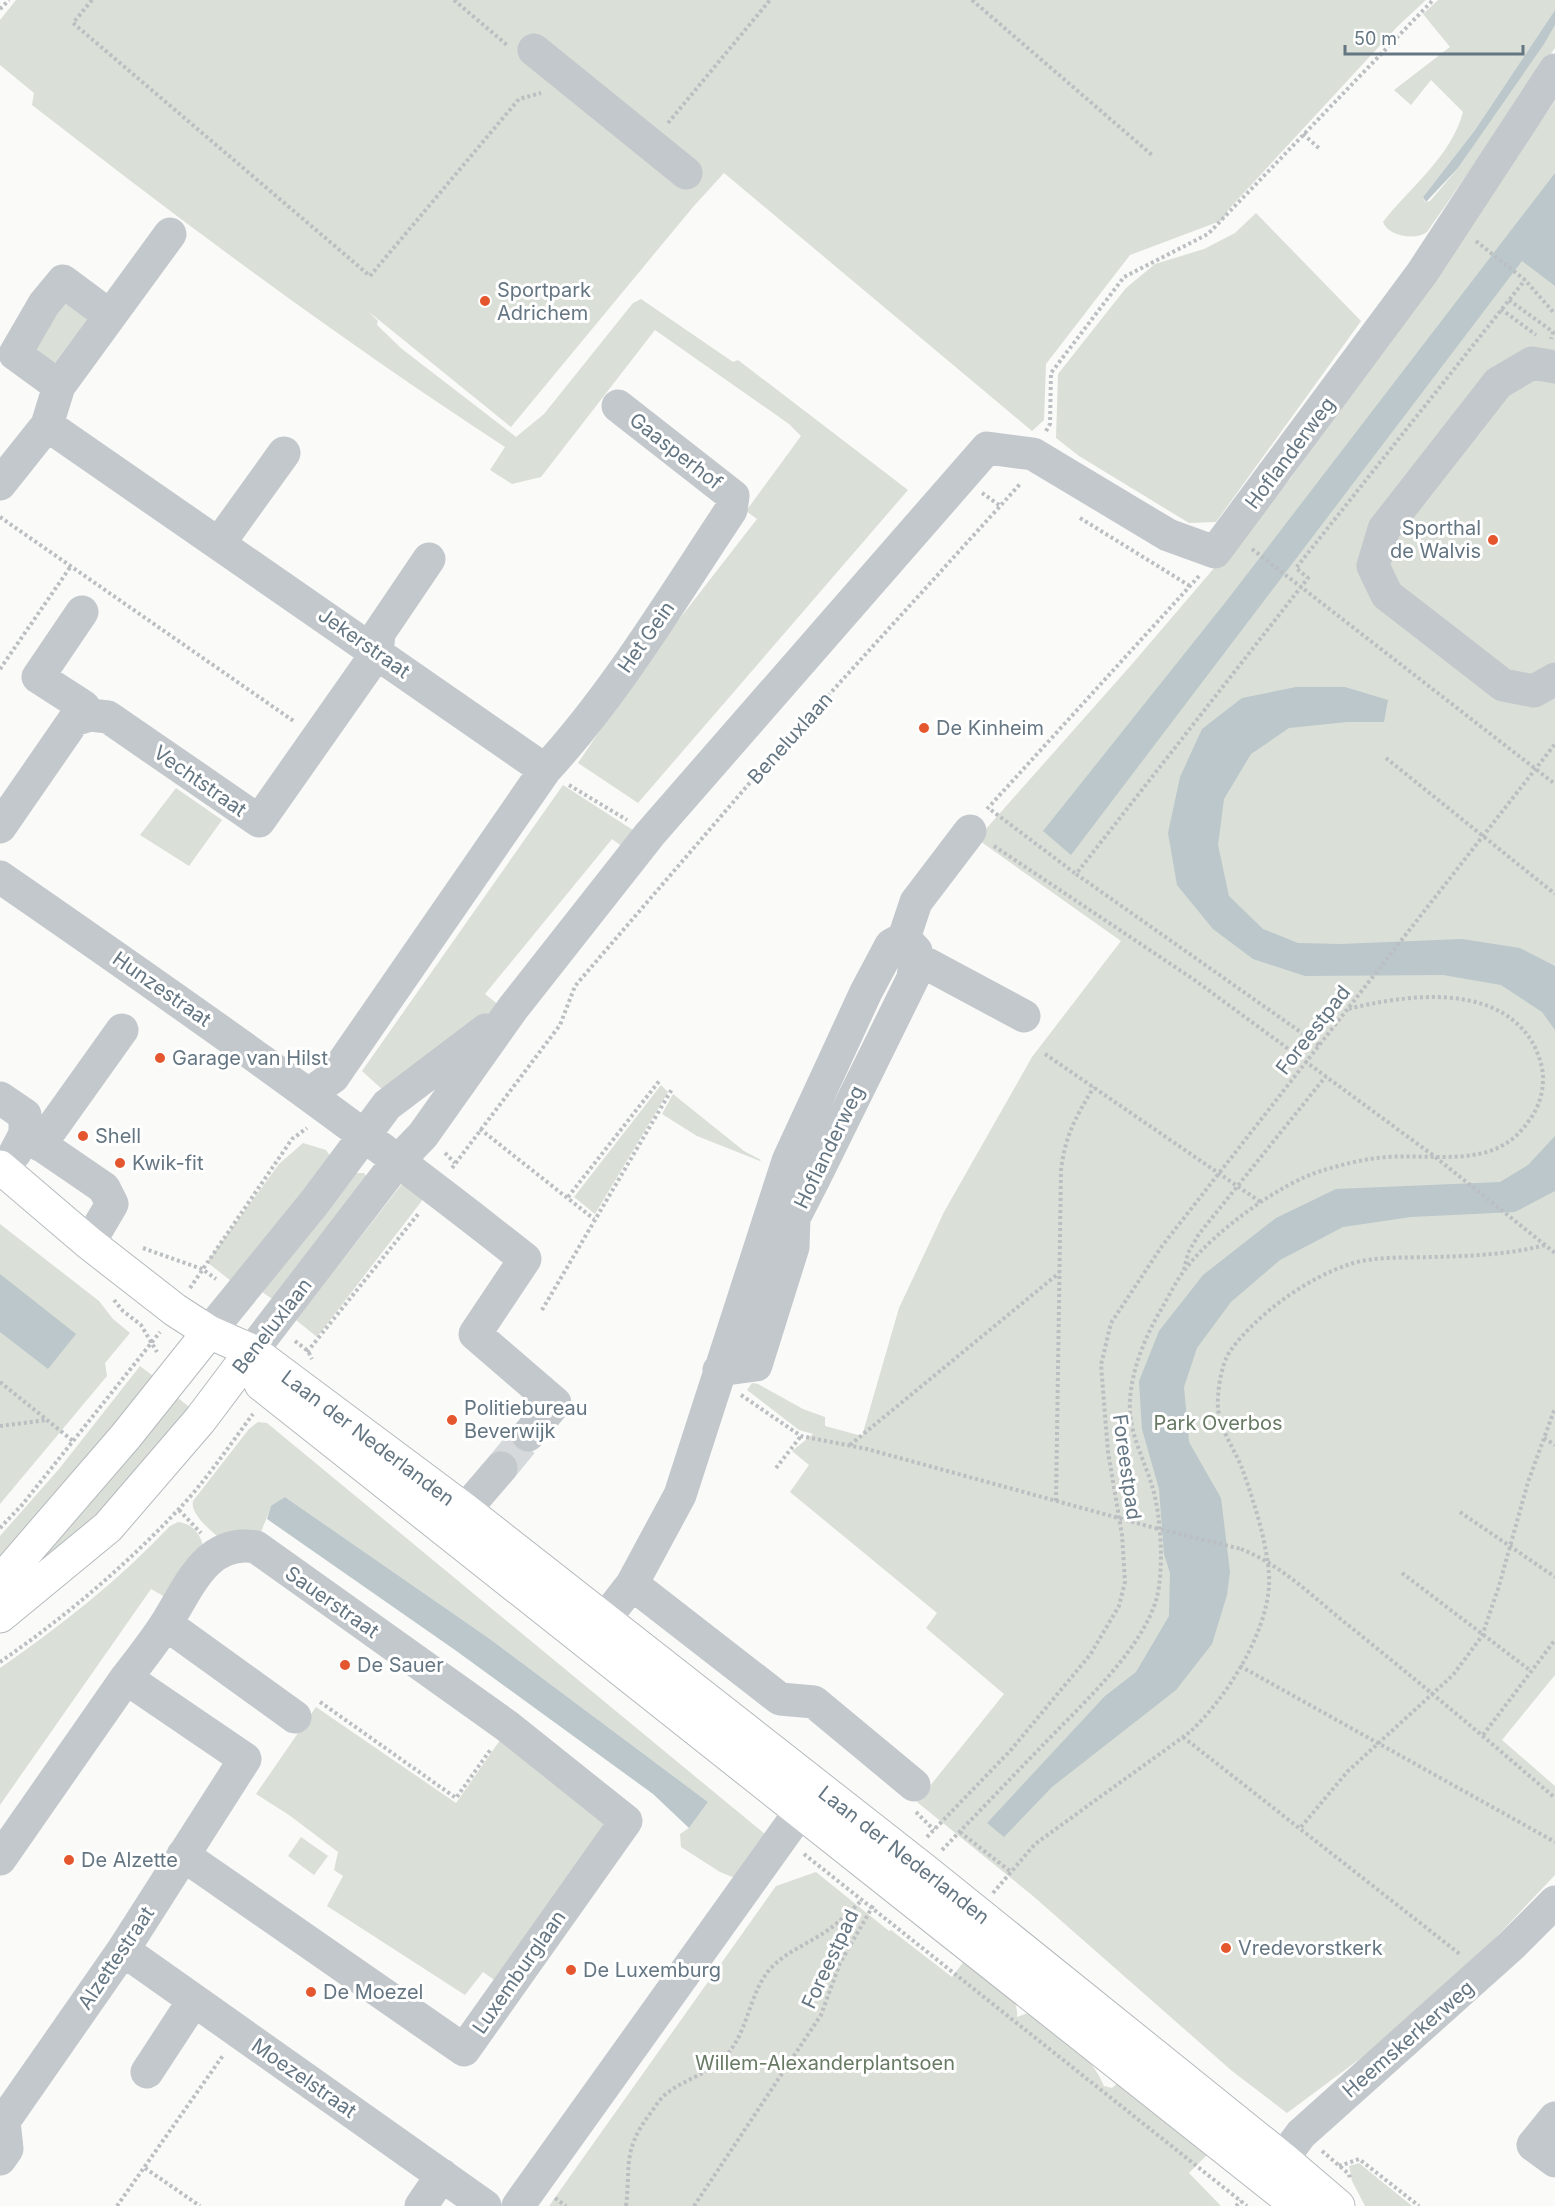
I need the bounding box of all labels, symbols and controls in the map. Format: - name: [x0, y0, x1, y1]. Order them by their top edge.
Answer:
- scale bar: [1345, 18, 1524, 56]
- text: 50 m: [1354, 28, 1397, 49]
- place label: Sportpark Adrichem: [497, 278, 591, 325]
- marker: Sportpark Adrichem: [478, 294, 492, 308]
- street label: Hoflanderweg: [1240, 392, 1340, 514]
- street label: Gaasperhof: [625, 407, 728, 495]
- place label: Sporthal de Walvis: [1390, 516, 1481, 563]
- marker: Sporthal de Walvis: [1486, 533, 1500, 547]
- street label: Het Gein: [613, 597, 679, 677]
- street label: Jekerstraat: [314, 603, 415, 684]
- street label: Beneluxlaan: [743, 687, 837, 789]
- place label: De Kinheim: [936, 716, 1044, 740]
- marker: De Kinheim: [917, 721, 931, 735]
- street label: Vechtstraat: [149, 740, 251, 822]
- street label: Hunzestraat: [108, 946, 216, 1032]
- street label: Foreestpad: [1271, 981, 1355, 1079]
- place label: Garage van Hilst: [172, 1046, 328, 1070]
- marker: Garage van Hilst: [153, 1051, 167, 1065]
- street label: Hoflanderweg: [789, 1082, 869, 1212]
- place label: Shell: [95, 1124, 141, 1148]
- marker: Shell: [76, 1129, 90, 1143]
- place label: Kwik-fit: [132, 1151, 204, 1175]
- marker: Kwik-fit: [113, 1156, 127, 1170]
- street label: Beneluxlaan: [227, 1273, 317, 1379]
- street label: Laan der Nederlanden: [277, 1365, 459, 1511]
- place label: Politiebureau Beverwijk: [464, 1396, 588, 1443]
- park label: Park Overbos: [1154, 1411, 1282, 1435]
- marker: Politiebureau Beverwijk: [445, 1413, 459, 1427]
- street label: Foreestpad: [1108, 1413, 1146, 1521]
- street label: Sauerstraat: [281, 1561, 384, 1643]
- place label: De Sauer: [357, 1653, 444, 1677]
- marker: De Sauer: [338, 1658, 352, 1672]
- street label: Laan der Nederlanden: [814, 1781, 994, 1929]
- place label: De Alzette: [81, 1848, 178, 1872]
- marker: De Alzette: [62, 1853, 76, 1867]
- street label: Alzettestraat: [73, 1902, 159, 2014]
- street label: Luxemburglaan: [467, 1906, 571, 2038]
- street label: Foreestpad: [797, 1906, 863, 2012]
- place label: Vredevorstkerk: [1238, 1936, 1383, 1960]
- marker: Vredevorstkerk: [1219, 1941, 1233, 1955]
- place label: De Luxemburg: [583, 1958, 721, 1982]
- marker: De Luxemburg: [564, 1963, 578, 1977]
- street label: Heemskerkerweg: [1337, 1975, 1479, 2103]
- place label: De Moezel: [323, 1980, 423, 2004]
- marker: De Moezel: [304, 1985, 318, 1999]
- street label: Moezelstraat: [247, 2033, 361, 2123]
- park label: Willem-Alexanderplantsoen: [695, 2051, 955, 2075]

